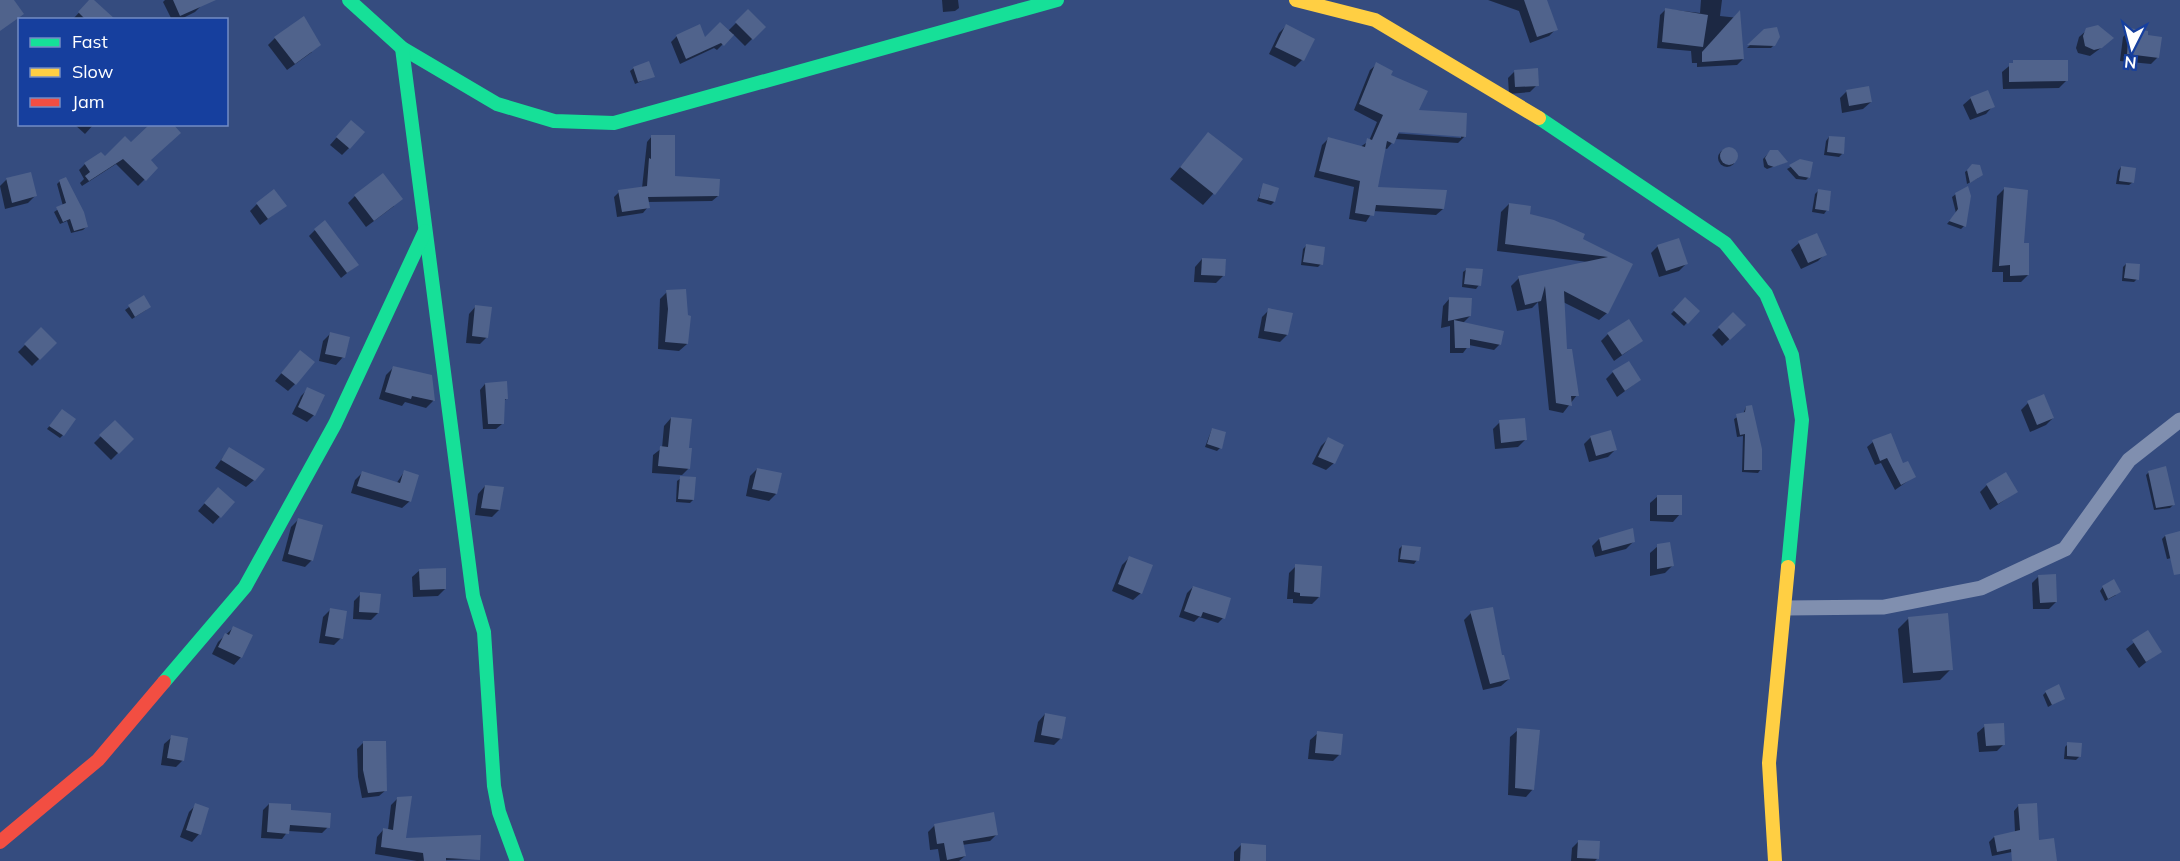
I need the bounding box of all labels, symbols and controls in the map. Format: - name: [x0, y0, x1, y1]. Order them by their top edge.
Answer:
- legend: [18, 18, 228, 126]
- north arrow: [2102, 18, 2162, 78]
- text: Fast: [72, 30, 108, 53]
- text: N: [2123, 52, 2137, 73]
- text: Slow: [72, 60, 114, 83]
- text: Jam: [72, 90, 105, 113]

